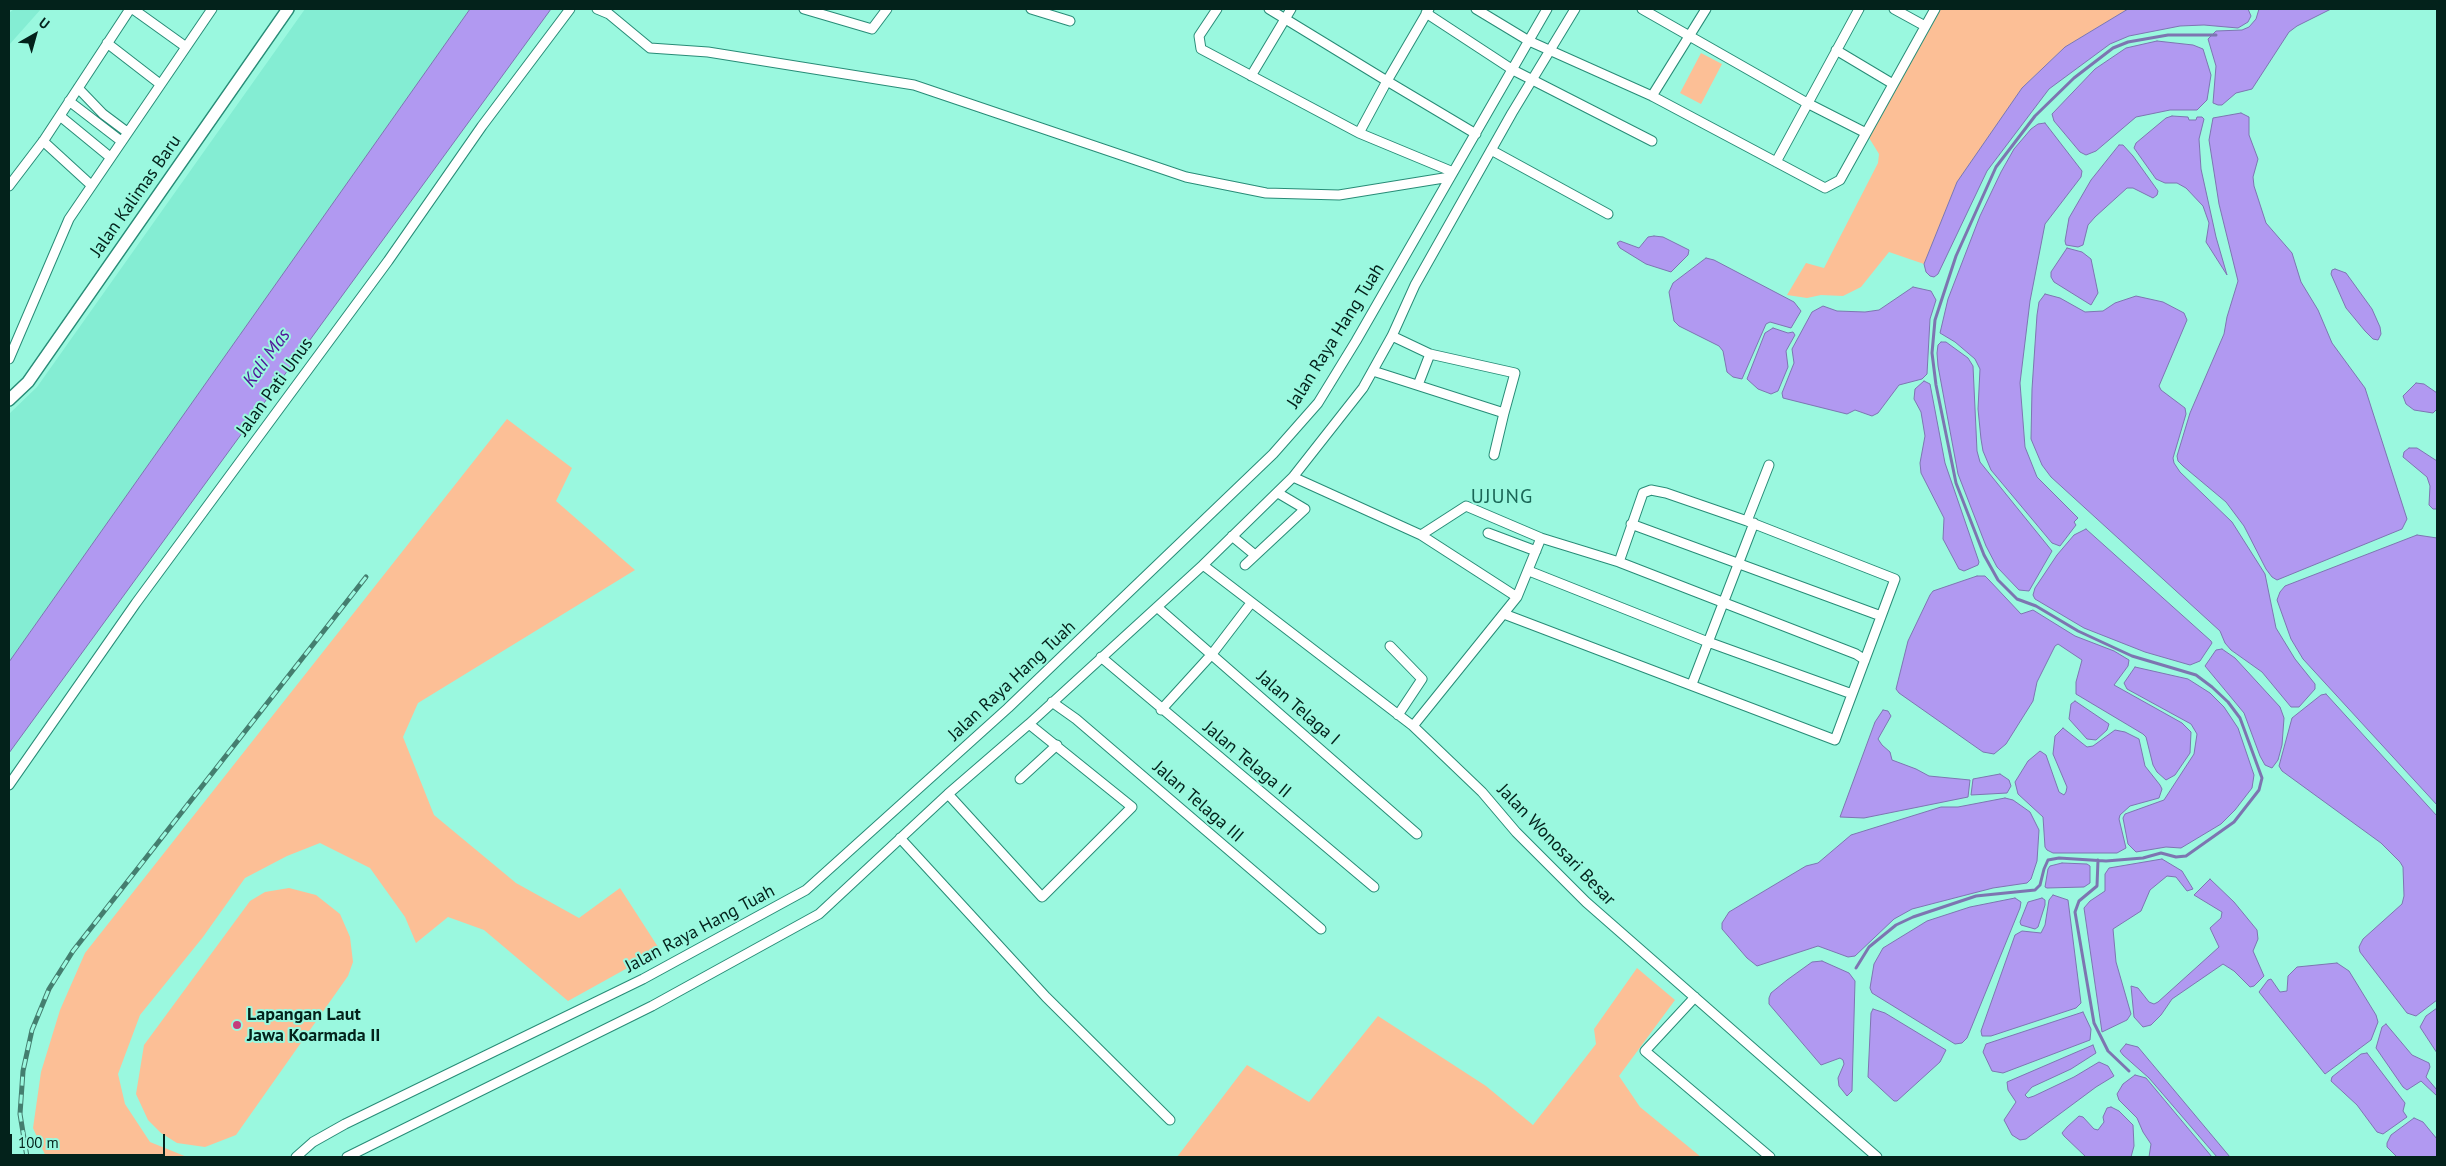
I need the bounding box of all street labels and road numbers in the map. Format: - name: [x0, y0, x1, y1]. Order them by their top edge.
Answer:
- street label: Jalan Kalimas Baru: [86, 131, 186, 261]
- street label: Jalan Raya Hang Tuah: [1283, 260, 1389, 412]
- street label: Jalan Pati Unus: [232, 334, 318, 440]
- street label: Jalan Raya Hang Tuah: [944, 616, 1080, 746]
- street label: Jalan Telaga I: [1252, 666, 1344, 750]
- street label: Jalan Telaga II: [1199, 717, 1295, 803]
- street label: Jalan Telaga III: [1148, 757, 1248, 847]
- street label: Jalan Wonosari Besar: [1492, 780, 1620, 910]
- street label: Jalan Raya Hang Tuah: [621, 880, 779, 978]

